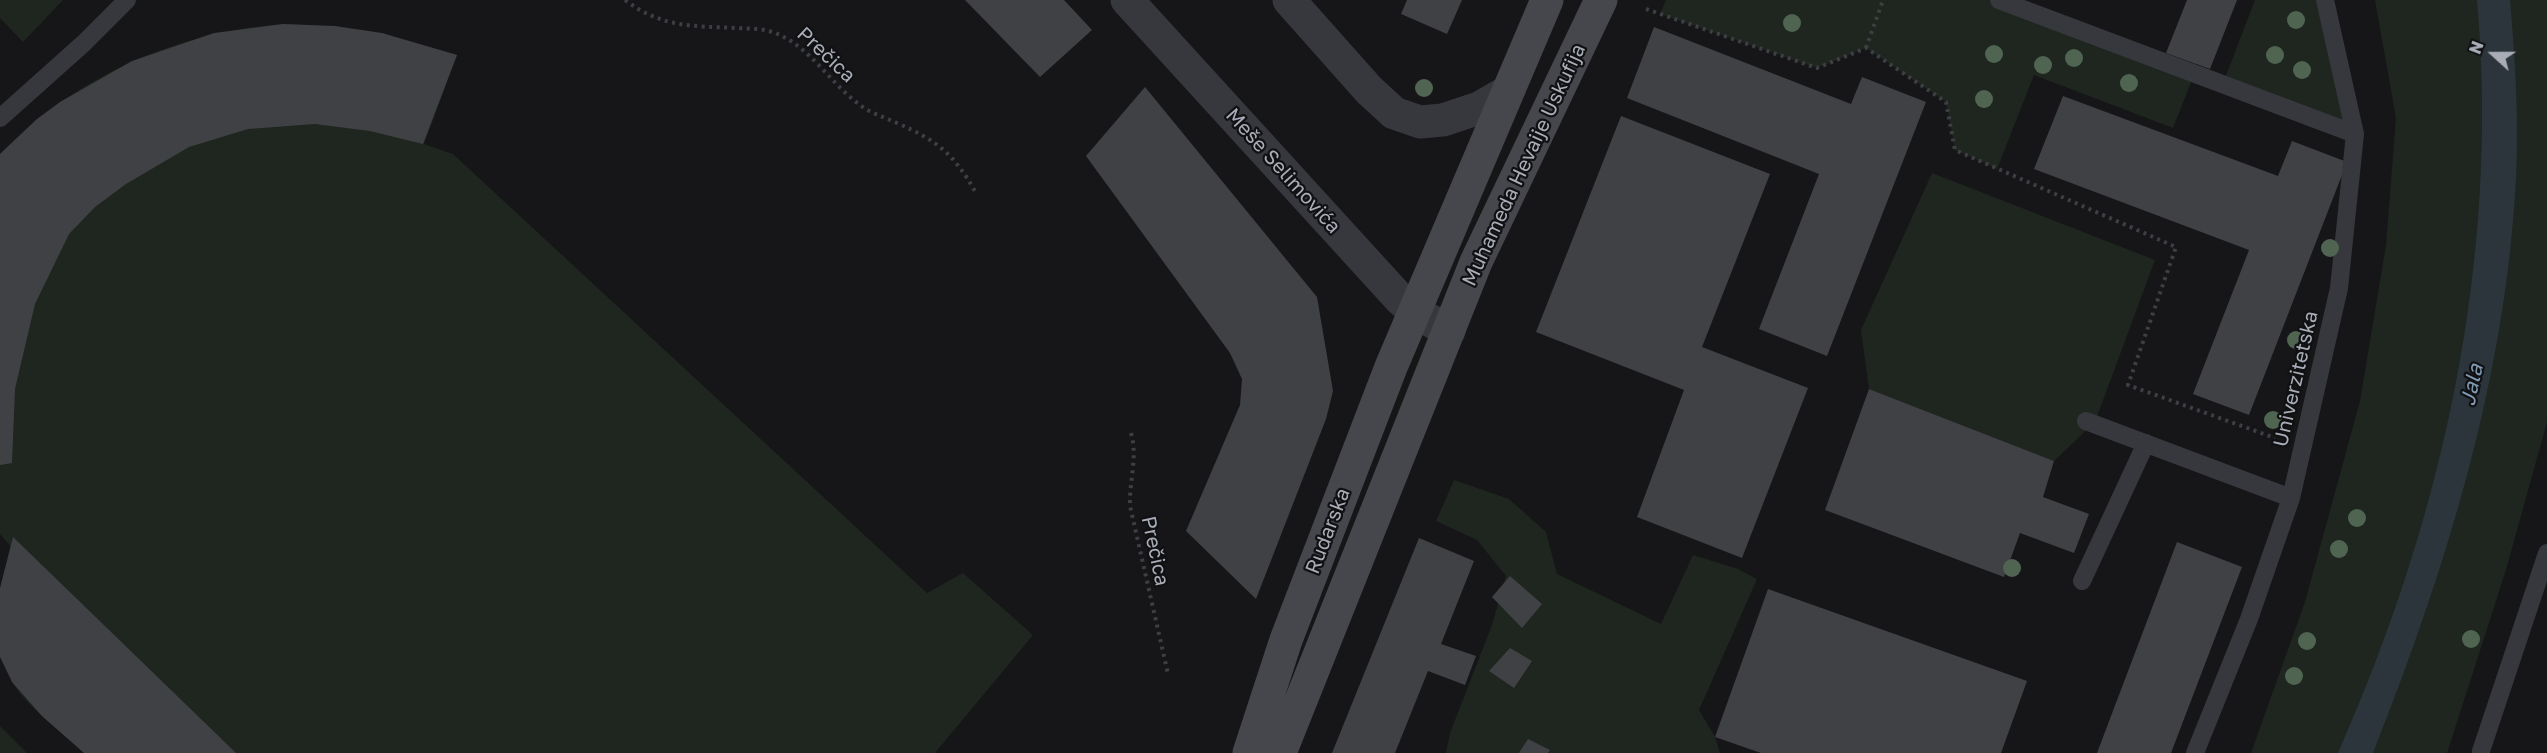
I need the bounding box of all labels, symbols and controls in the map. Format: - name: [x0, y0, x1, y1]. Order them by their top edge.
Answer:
- street label: Prečica: [792, 22, 860, 88]
- north arrow: [2463, 24, 2523, 84]
- text: N: [2465, 38, 2488, 57]
- street label: Muhameda Hevaije Uskufija: [1457, 40, 1591, 290]
- street label: Meše Selimovića: [1220, 103, 1346, 239]
- street label: Univerzitetska: [2269, 309, 2323, 449]
- water label: Jala: [2455, 362, 2489, 408]
- street label: Rudarska: [1301, 485, 1355, 577]
- street label: Prečica: [1136, 514, 1174, 588]

